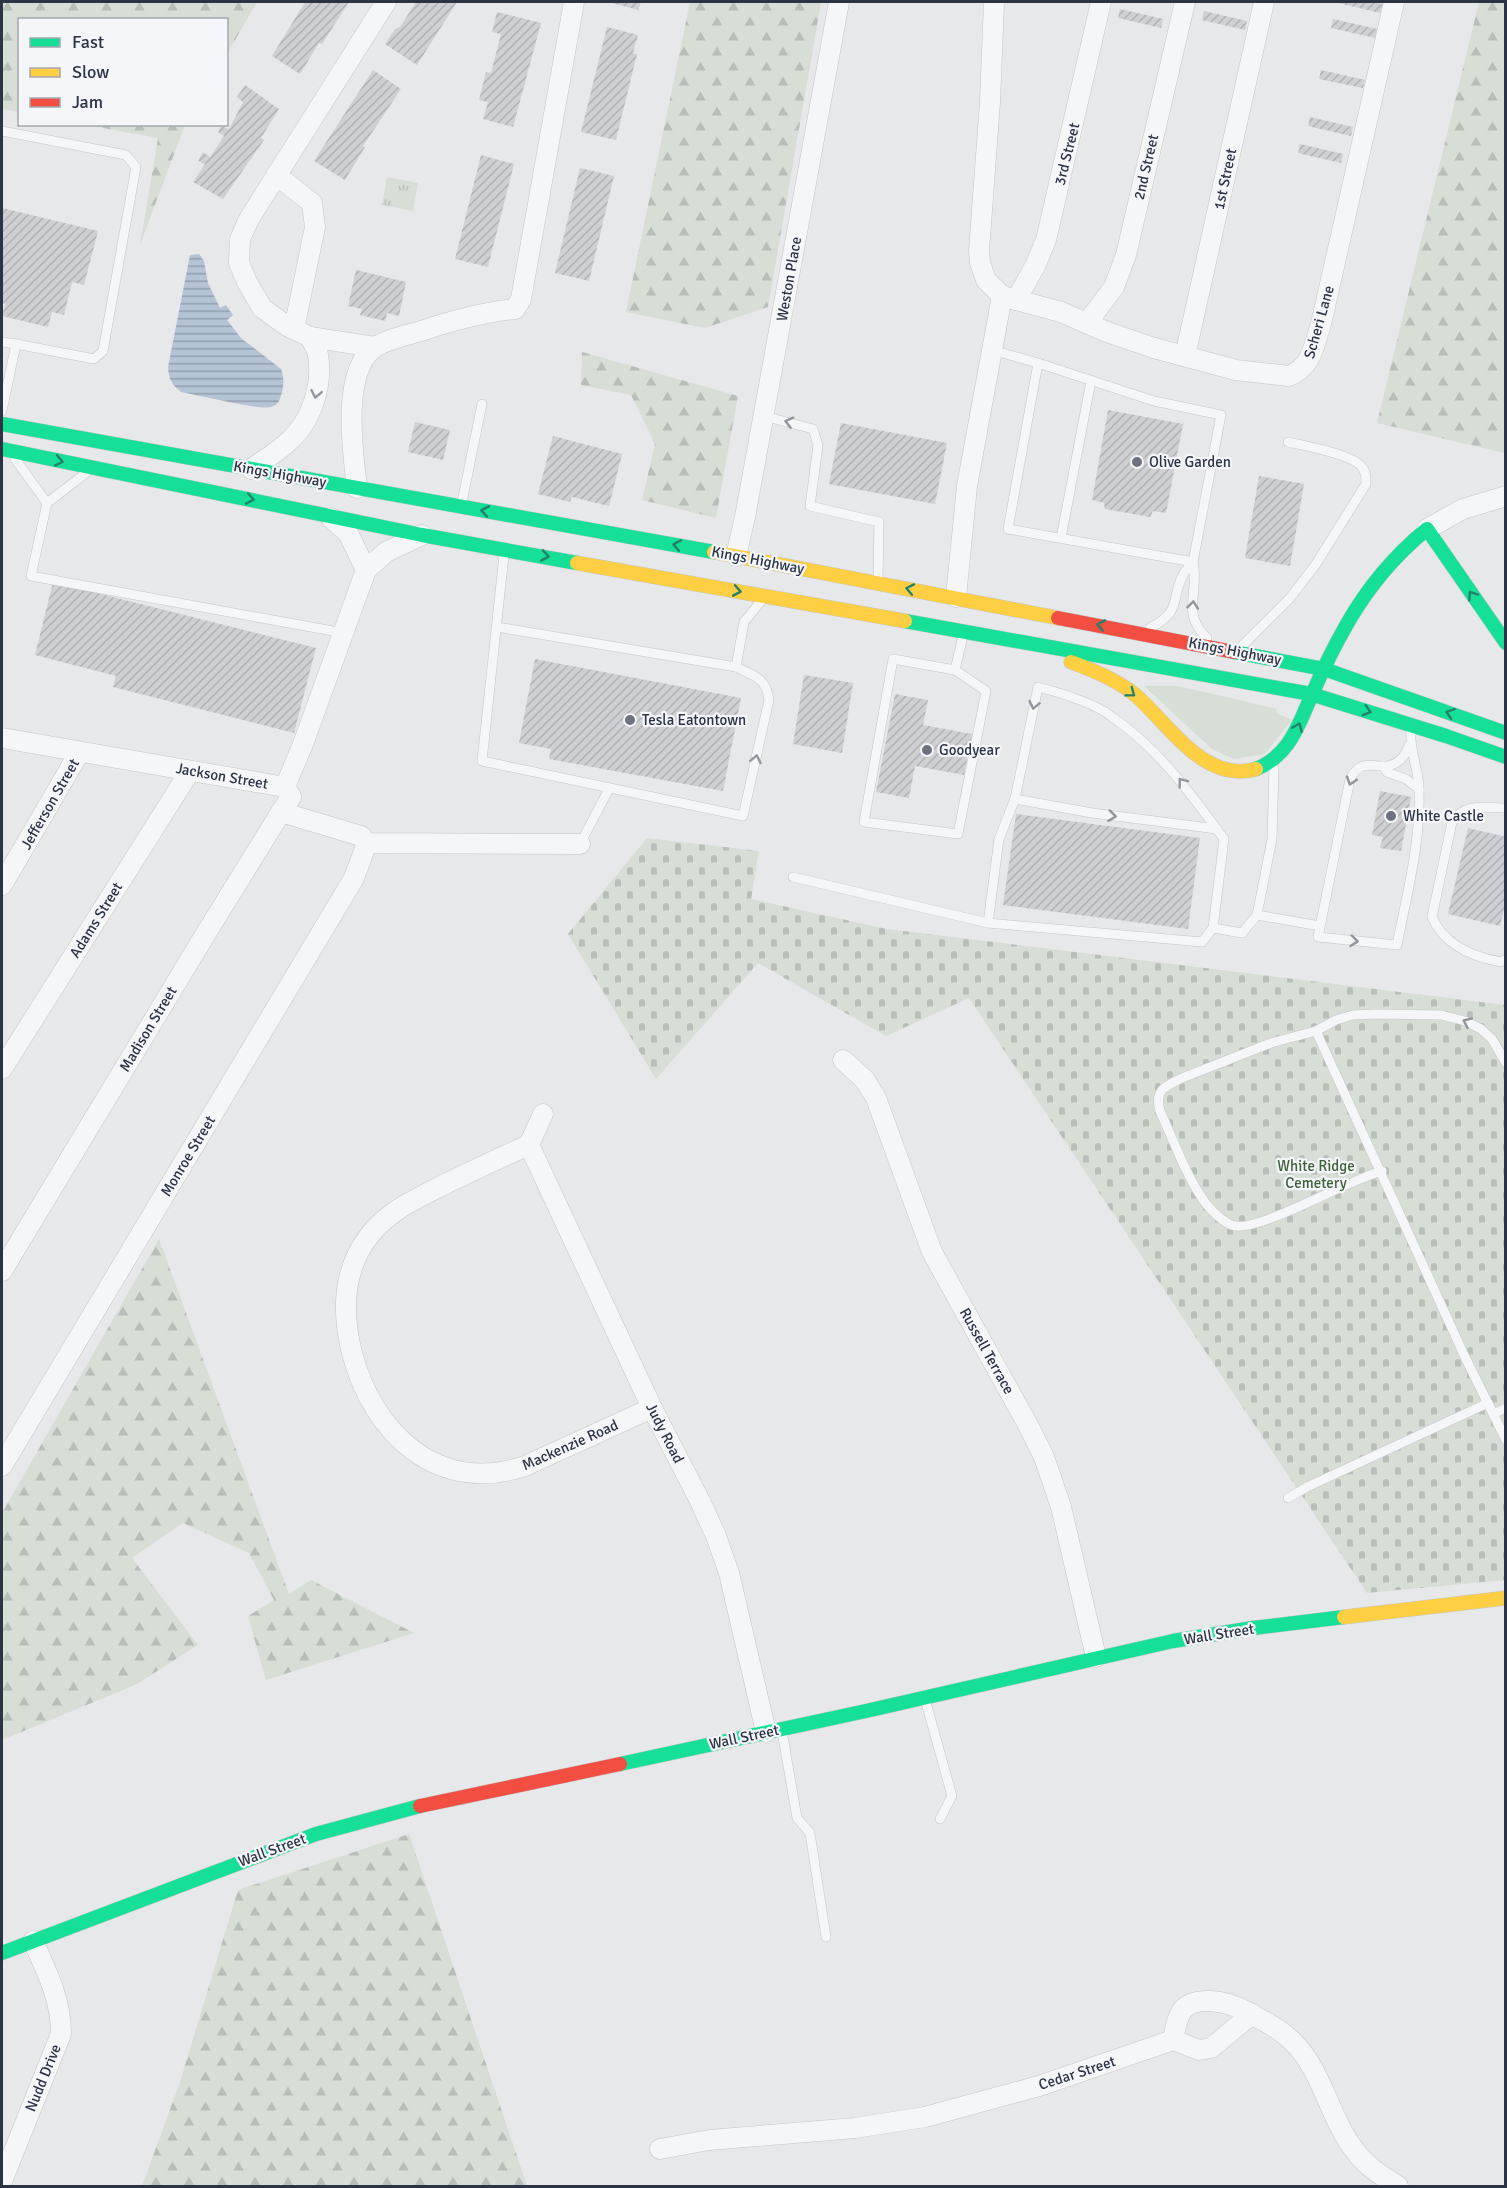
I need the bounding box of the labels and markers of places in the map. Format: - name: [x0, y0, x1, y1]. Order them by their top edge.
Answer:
- place label: Olive Garden: [1149, 453, 1231, 471]
- marker: Olive Garden: [1130, 455, 1144, 469]
- place label: Tesla Eatontown: [642, 711, 746, 729]
- marker: Tesla Eatontown: [623, 713, 637, 727]
- place label: Goodyear: [939, 741, 1000, 759]
- marker: Goodyear: [920, 743, 934, 757]
- place label: White Castle: [1403, 807, 1484, 825]
- marker: White Castle: [1384, 809, 1398, 823]

